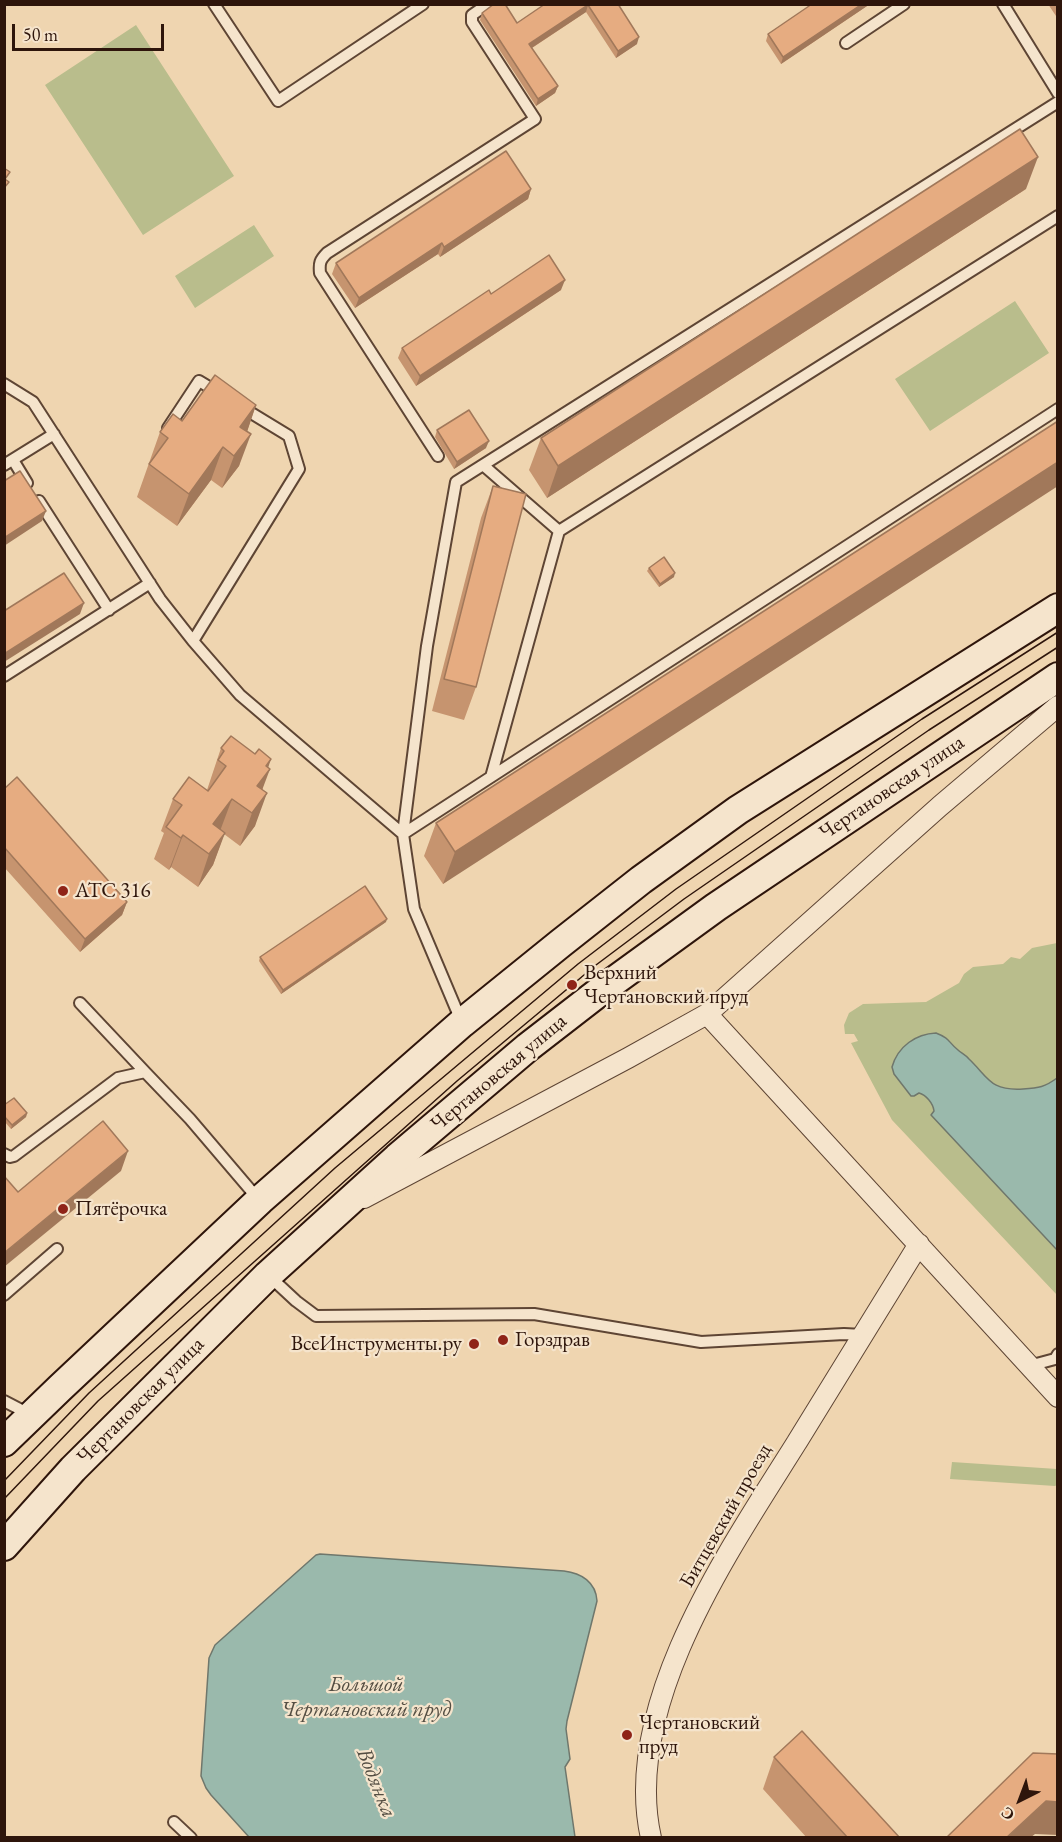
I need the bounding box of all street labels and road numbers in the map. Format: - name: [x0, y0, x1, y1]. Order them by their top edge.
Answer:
- street label: Чертановская улица: [815, 730, 969, 846]
- street label: Чертановская улица: [426, 1009, 572, 1137]
- street label: Чертановская улица: [72, 1332, 210, 1470]
- street label: Битцевский проезд: [675, 1440, 777, 1592]

